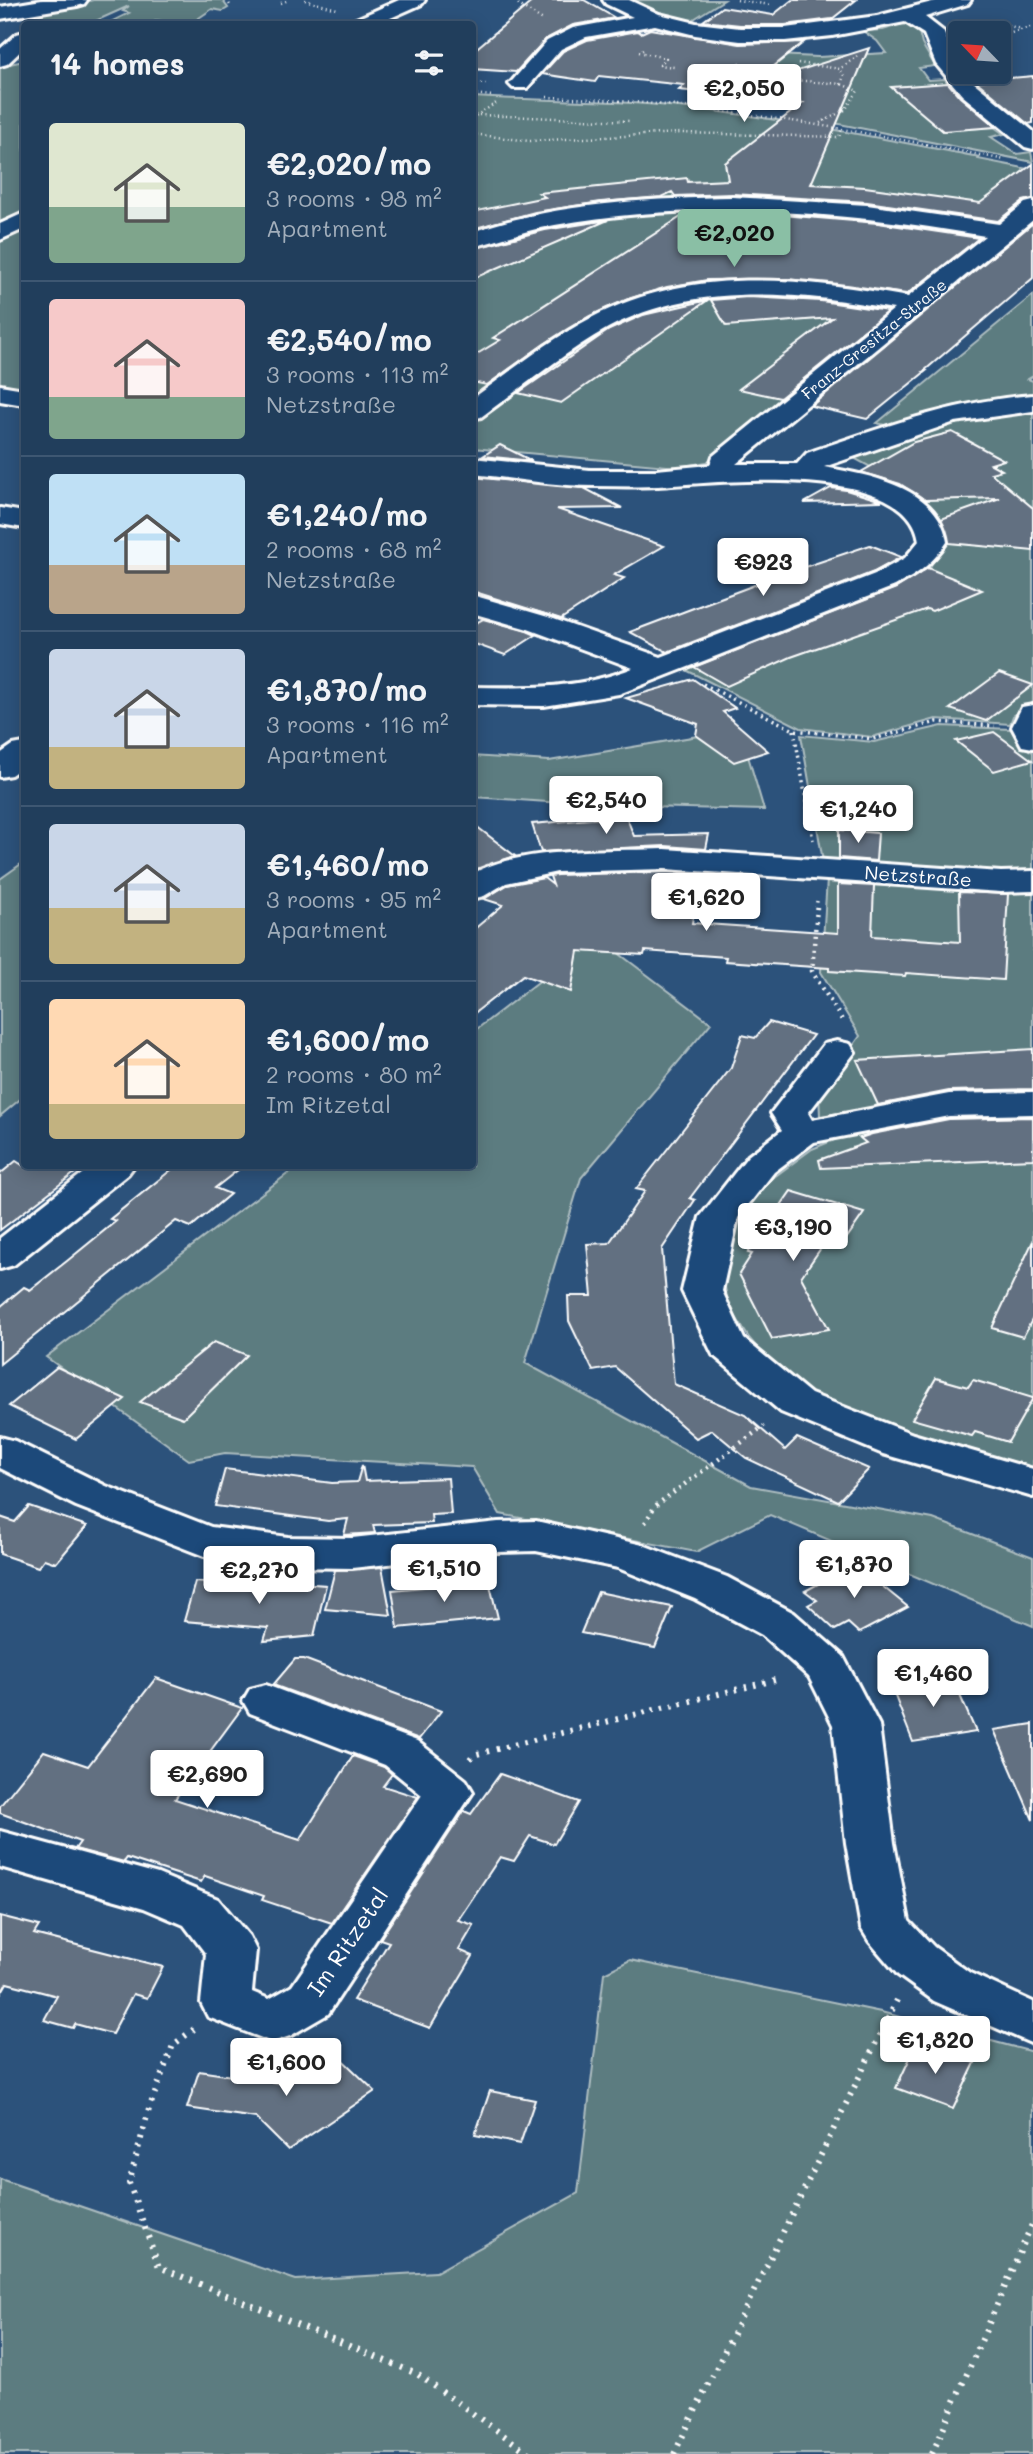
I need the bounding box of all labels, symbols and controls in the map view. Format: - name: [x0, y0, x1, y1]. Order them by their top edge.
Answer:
- north arrow: [948, 21, 1012, 84]
- map controls: [948, 21, 1011, 84]
- text: 14 homes: [49, 43, 185, 83]
- icon: filters: [410, 44, 448, 82]
- pin: €2,050: [687, 64, 801, 124]
- text: €2,050: [703, 72, 785, 102]
- text: €2,020/mo: [266, 143, 431, 183]
- icon: home: [105, 151, 189, 235]
- text: 3 rooms · 98 m²: [266, 183, 442, 213]
- pin: €2,020: [677, 210, 791, 269]
- text: Apartment: [266, 213, 388, 243]
- text: €2,020: [693, 217, 775, 247]
- street label: Franz-Gresitza-Straße: [797, 274, 951, 404]
- text: €2,540/mo: [266, 319, 432, 359]
- icon: home: [105, 327, 189, 411]
- text: 3 rooms · 113 m²: [266, 359, 448, 389]
- text: Netzstraße: [266, 389, 396, 419]
- text: €1,240/mo: [266, 494, 427, 534]
- icon: home: [105, 502, 189, 586]
- text: 2 rooms · 68 m²: [266, 534, 441, 564]
- pin: €923: [722, 538, 804, 598]
- text: €923: [733, 546, 793, 576]
- text: Netzstraße: [266, 564, 396, 594]
- text: €1,870/mo: [266, 669, 427, 709]
- icon: home: [105, 677, 189, 761]
- text: 3 rooms · 116 m²: [266, 709, 449, 739]
- text: Apartment: [266, 739, 388, 769]
- pin: €2,540: [549, 776, 663, 836]
- text: €2,540: [565, 784, 647, 814]
- pin: €1,240: [801, 786, 915, 845]
- text: €1,240: [819, 793, 897, 823]
- text: €1,460/mo: [266, 844, 429, 884]
- icon: home: [105, 852, 189, 936]
- street label: Netzstraße: [864, 859, 973, 892]
- pin: €1,620: [649, 874, 763, 933]
- text: €1,620: [667, 881, 745, 911]
- text: 3 rooms · 95 m²: [266, 884, 441, 914]
- text: Apartment: [266, 914, 388, 944]
- text: €1,600/mo: [266, 1019, 429, 1059]
- icon: home: [105, 1027, 189, 1111]
- text: 2 rooms · 80 m²: [266, 1059, 442, 1089]
- text: Im Ritzetal: [266, 1089, 391, 1119]
- pin: €3,190: [736, 1204, 850, 1263]
- text: €3,190: [754, 1211, 832, 1241]
- pin: €1,870: [797, 1540, 911, 1600]
- pin: €1,510: [387, 1544, 501, 1604]
- pin: €2,270: [202, 1546, 316, 1606]
- text: €1,870: [815, 1548, 893, 1578]
- text: €1,510: [407, 1552, 481, 1582]
- text: €2,270: [219, 1554, 299, 1584]
- pin: €1,460: [876, 1650, 990, 1709]
- text: €1,460: [893, 1657, 973, 1687]
- pin: €2,690: [150, 1750, 264, 1810]
- text: €2,690: [166, 1758, 248, 1788]
- street label: Im Ritzetal: [300, 1881, 395, 2002]
- pin: €1,820: [878, 2016, 992, 2076]
- text: €1,820: [896, 2024, 974, 2054]
- pin: €1,600: [229, 2038, 343, 2098]
- text: €1,600: [246, 2046, 326, 2076]

